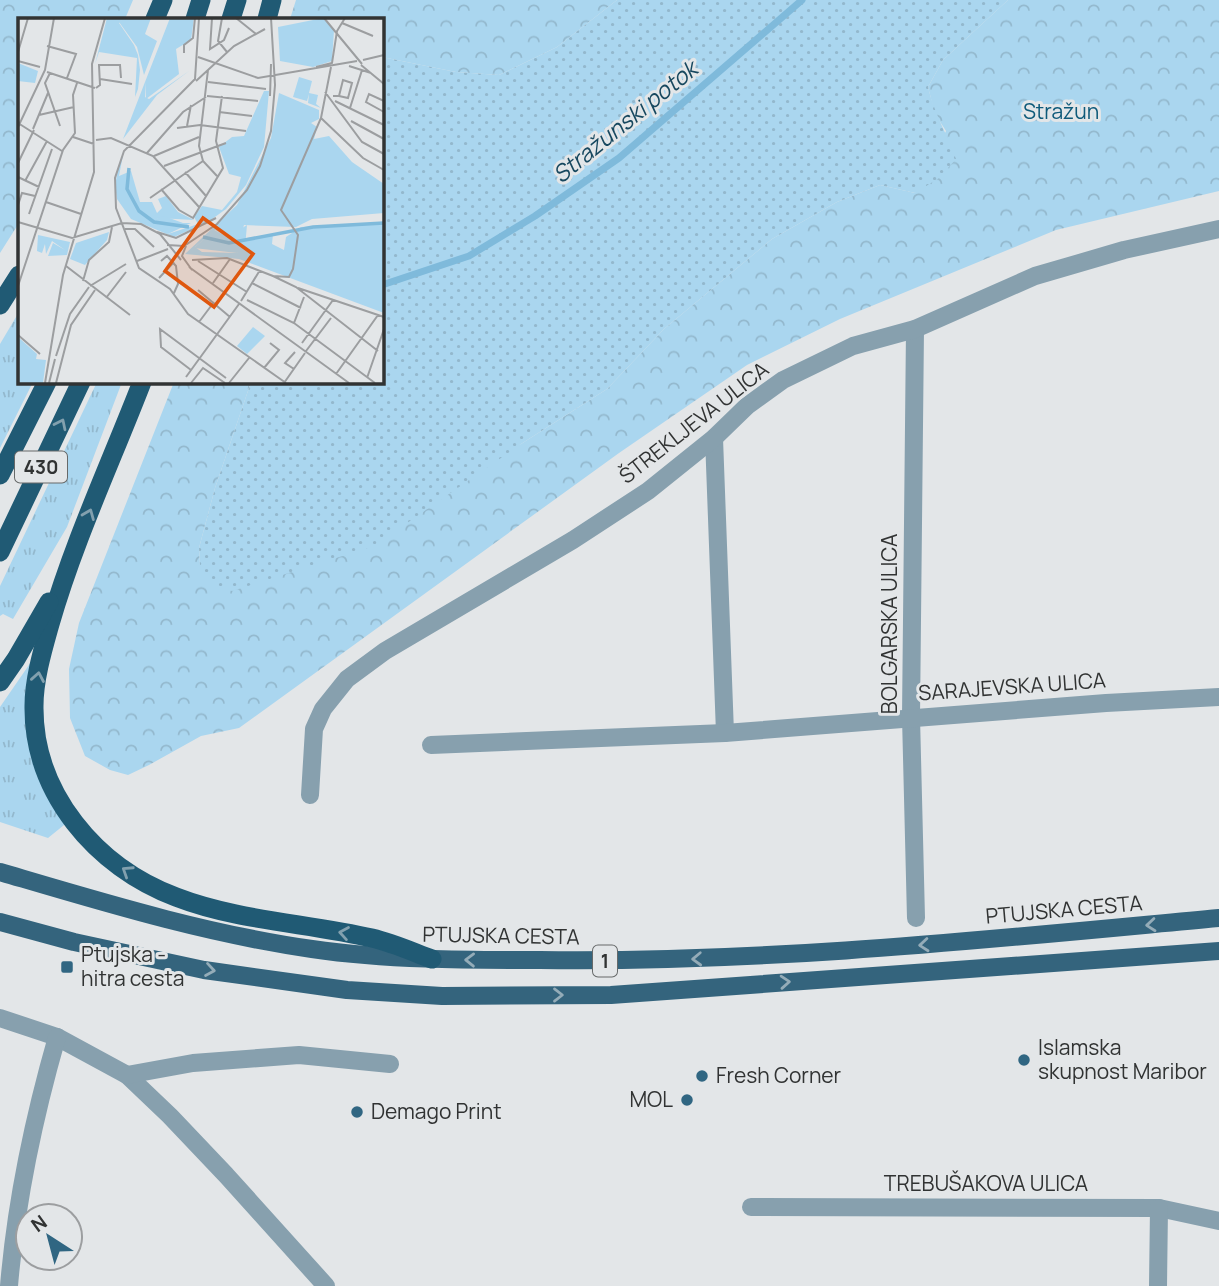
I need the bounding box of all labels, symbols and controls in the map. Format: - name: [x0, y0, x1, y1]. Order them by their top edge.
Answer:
- inset map: [18, 18, 383, 383]
- water label: Stražunski potok: [545, 51, 706, 190]
- park label: Stražun: [1023, 97, 1099, 125]
- street label: ŠTREKLJEVA ULICA: [613, 355, 774, 489]
- one-way arrow: [53, 419, 67, 431]
- road number: 430: [15, 452, 67, 482]
- one-way arrow: [81, 508, 95, 520]
- street label: BOLGARSKA ULICA: [875, 534, 903, 714]
- street label: SARAJEVSKA ULICA: [917, 665, 1107, 707]
- one-way arrow: [30, 671, 45, 683]
- one-way arrow: [122, 866, 135, 879]
- street label: PTUJSKA CESTA: [984, 888, 1144, 930]
- one-way arrow: [1145, 917, 1157, 932]
- street label: PTUJSKA CESTA: [422, 920, 580, 950]
- one-way arrow: [338, 926, 350, 941]
- one-way arrow: [919, 937, 930, 952]
- place label: Ptujska - hitra cesta: [81, 940, 185, 992]
- road number: 1: [593, 945, 617, 976]
- one-way arrow: [464, 952, 475, 967]
- one-way arrow: [692, 952, 703, 967]
- marker: Ptujska - hitra cesta: [59, 959, 75, 975]
- one-way arrow: [204, 962, 215, 977]
- one-way arrow: [780, 975, 791, 990]
- one-way arrow: [553, 987, 564, 1003]
- place label: Islamska skupnost Maribor: [1038, 1033, 1207, 1085]
- marker: Islamska skupnost Maribor: [1016, 1052, 1032, 1068]
- place label: Fresh Corner: [716, 1061, 842, 1089]
- marker: Fresh Corner: [694, 1068, 710, 1084]
- place label: MOL: [629, 1085, 673, 1113]
- marker: MOL: [679, 1092, 695, 1108]
- place label: Demago Print: [371, 1097, 502, 1125]
- marker: Demago Print: [349, 1104, 365, 1120]
- street label: TREBUŠAKOVA ULICA: [884, 1169, 1088, 1197]
- north arrow: [14, 1202, 84, 1272]
- text: N: [26, 1209, 52, 1238]

